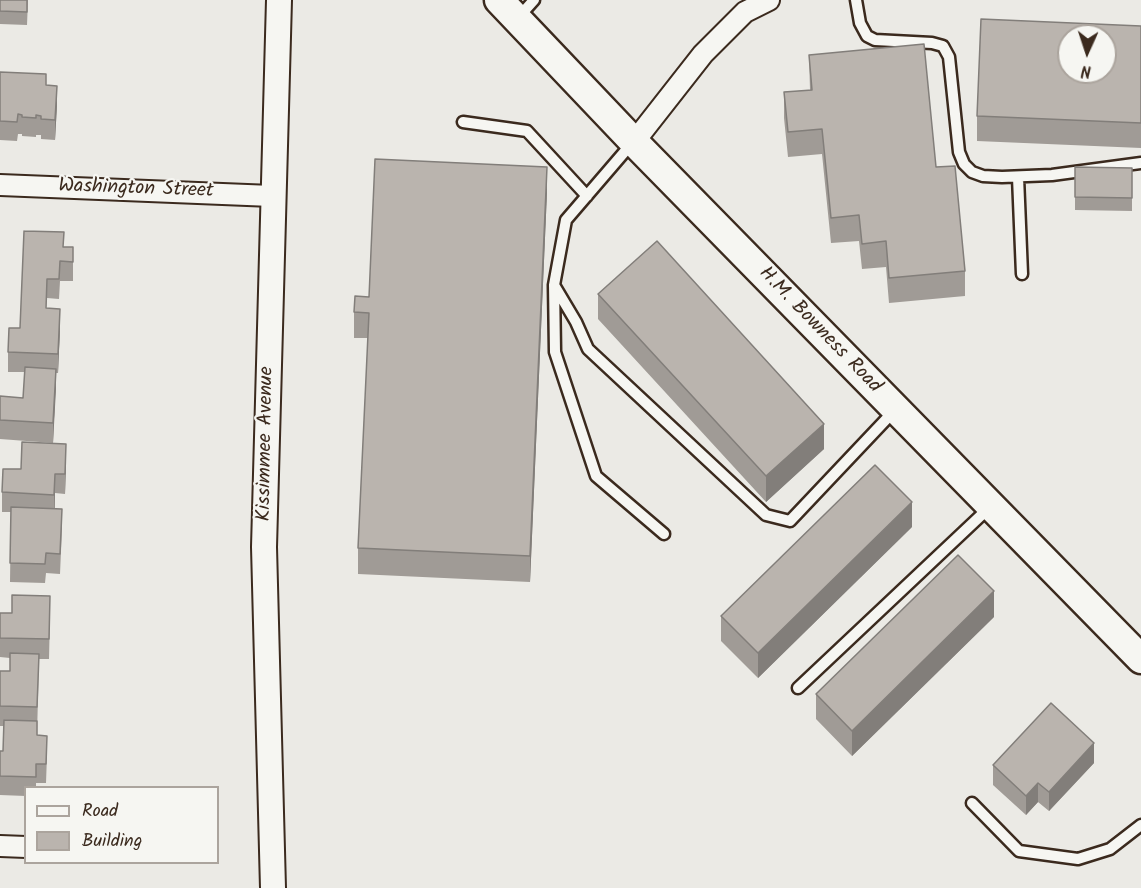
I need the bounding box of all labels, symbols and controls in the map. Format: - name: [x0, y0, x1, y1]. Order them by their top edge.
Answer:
- north arrow: [1057, 24, 1117, 84]
- text: N: [1080, 58, 1092, 83]
- street label: Washington Street: [58, 175, 214, 205]
- street label: H.M. Bowness Road: [752, 263, 886, 399]
- street label: Kissimmee Avenue: [254, 366, 280, 522]
- legend: [24, 786, 219, 864]
- text: Road: [82, 797, 118, 826]
- text: Building: [82, 827, 142, 856]

